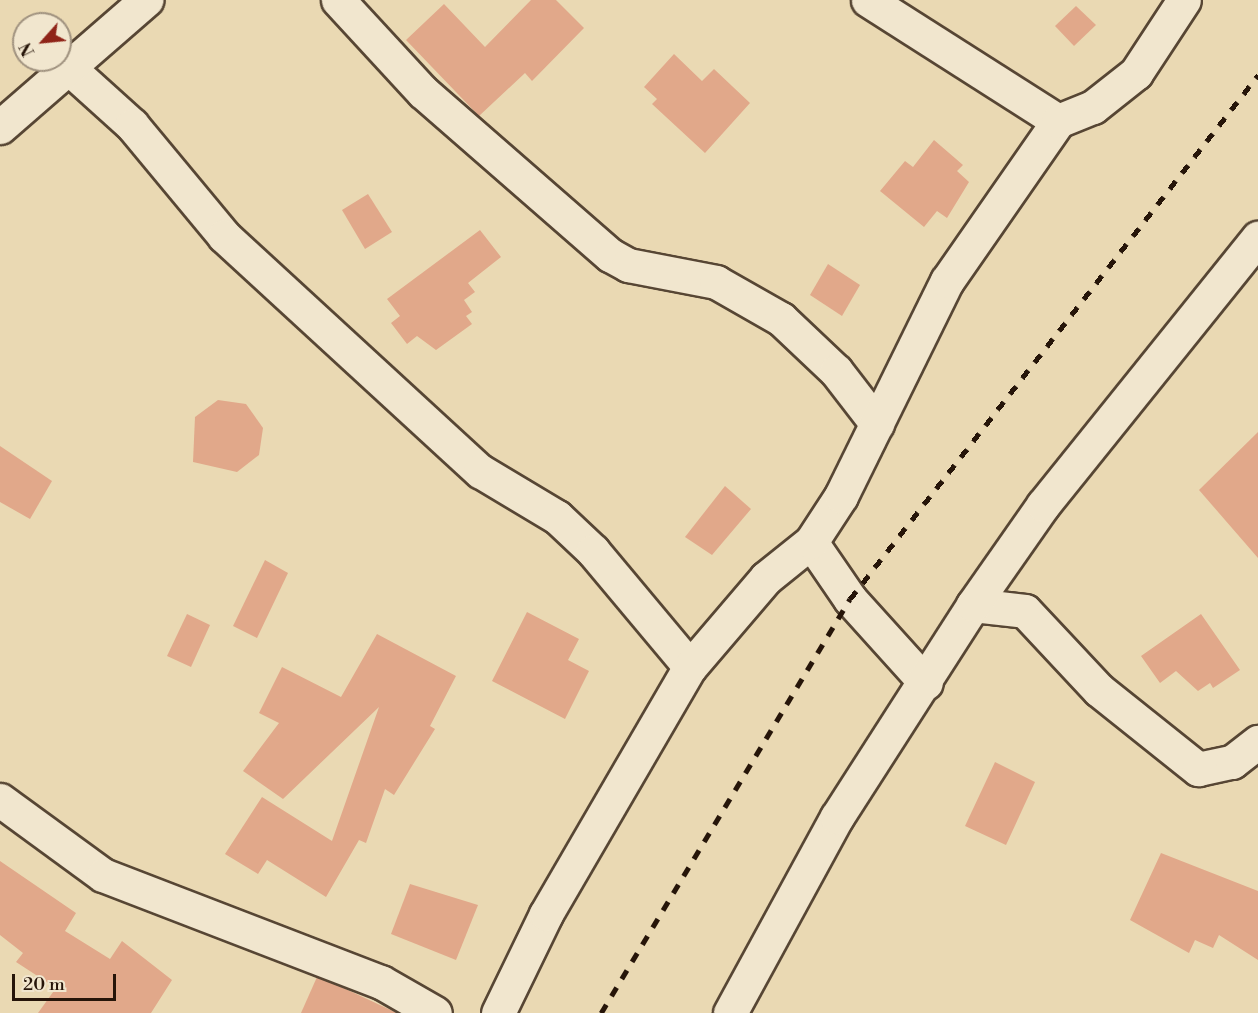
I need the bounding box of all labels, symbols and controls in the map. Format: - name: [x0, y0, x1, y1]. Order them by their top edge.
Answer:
- north arrow: [12, 12, 72, 72]
- text: N: [16, 39, 40, 59]
- scale bar: [15, 962, 118, 1000]
- text: 20 m: [23, 973, 65, 996]

